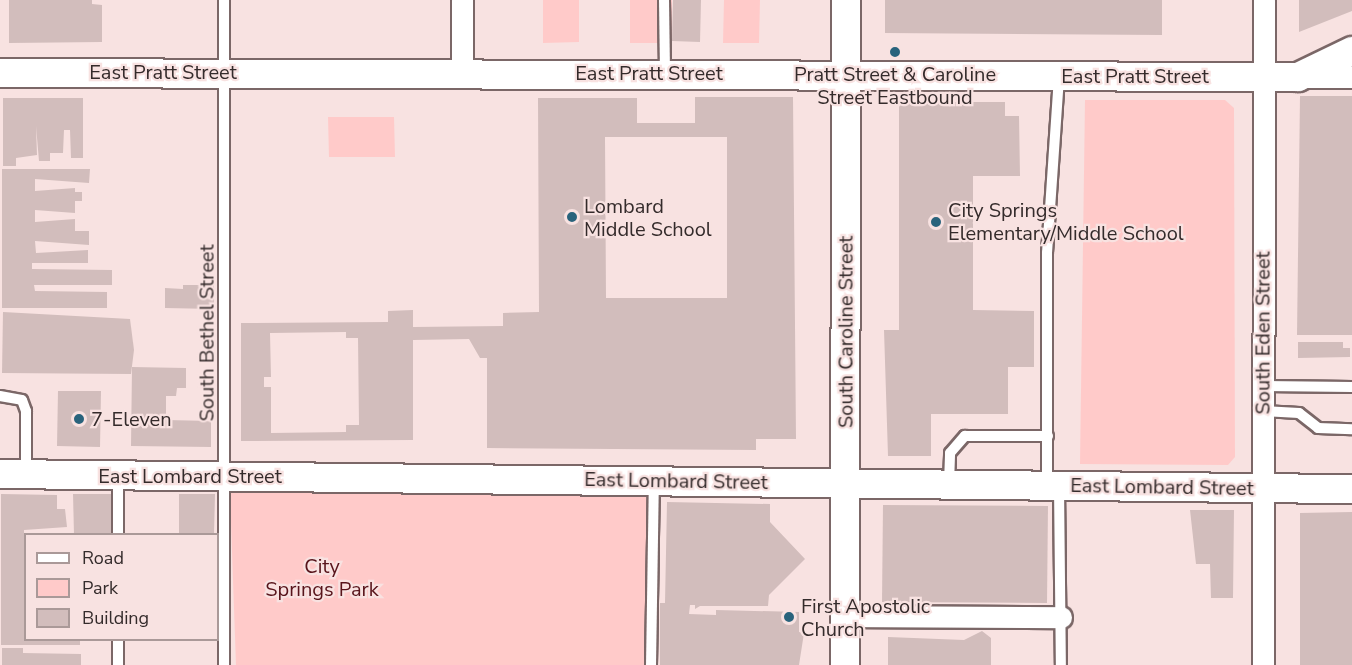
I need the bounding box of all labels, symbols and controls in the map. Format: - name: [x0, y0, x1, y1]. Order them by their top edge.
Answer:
- marker: Pratt Street & Caroline Street Eastbound: [888, 45, 902, 59]
- street label: East Pratt Street: [89, 60, 237, 84]
- street label: East Pratt Street: [575, 61, 723, 85]
- place label: Pratt Street & Caroline Street Eastbound: [794, 62, 996, 109]
- street label: East Pratt Street: [1061, 64, 1209, 88]
- place label: Lombard Middle School: [584, 194, 712, 241]
- place label: City Springs Elementary/Middle School: [948, 198, 1184, 245]
- marker: Lombard Middle School: [565, 210, 579, 224]
- marker: City Springs Elementary/Middle School: [929, 215, 943, 229]
- street label: South Caroline Street: [834, 236, 858, 428]
- street label: South Bethel Street: [195, 245, 219, 421]
- street label: South Eden Street: [1251, 251, 1275, 415]
- place label: 7-Eleven: [91, 407, 172, 431]
- marker: 7-Eleven: [72, 412, 86, 426]
- street label: East Lombard Street: [98, 464, 282, 488]
- street label: East Lombard Street: [584, 467, 768, 495]
- street label: East Lombard Street: [1070, 473, 1254, 501]
- legend: [24, 533, 219, 641]
- text: Road: [82, 546, 124, 570]
- park label: City Springs Park: [265, 554, 379, 601]
- text: Park: [82, 576, 118, 600]
- place label: First Apostolic Church: [801, 594, 930, 641]
- text: Building: [82, 606, 149, 630]
- marker: First Apostolic Church: [782, 610, 796, 624]

